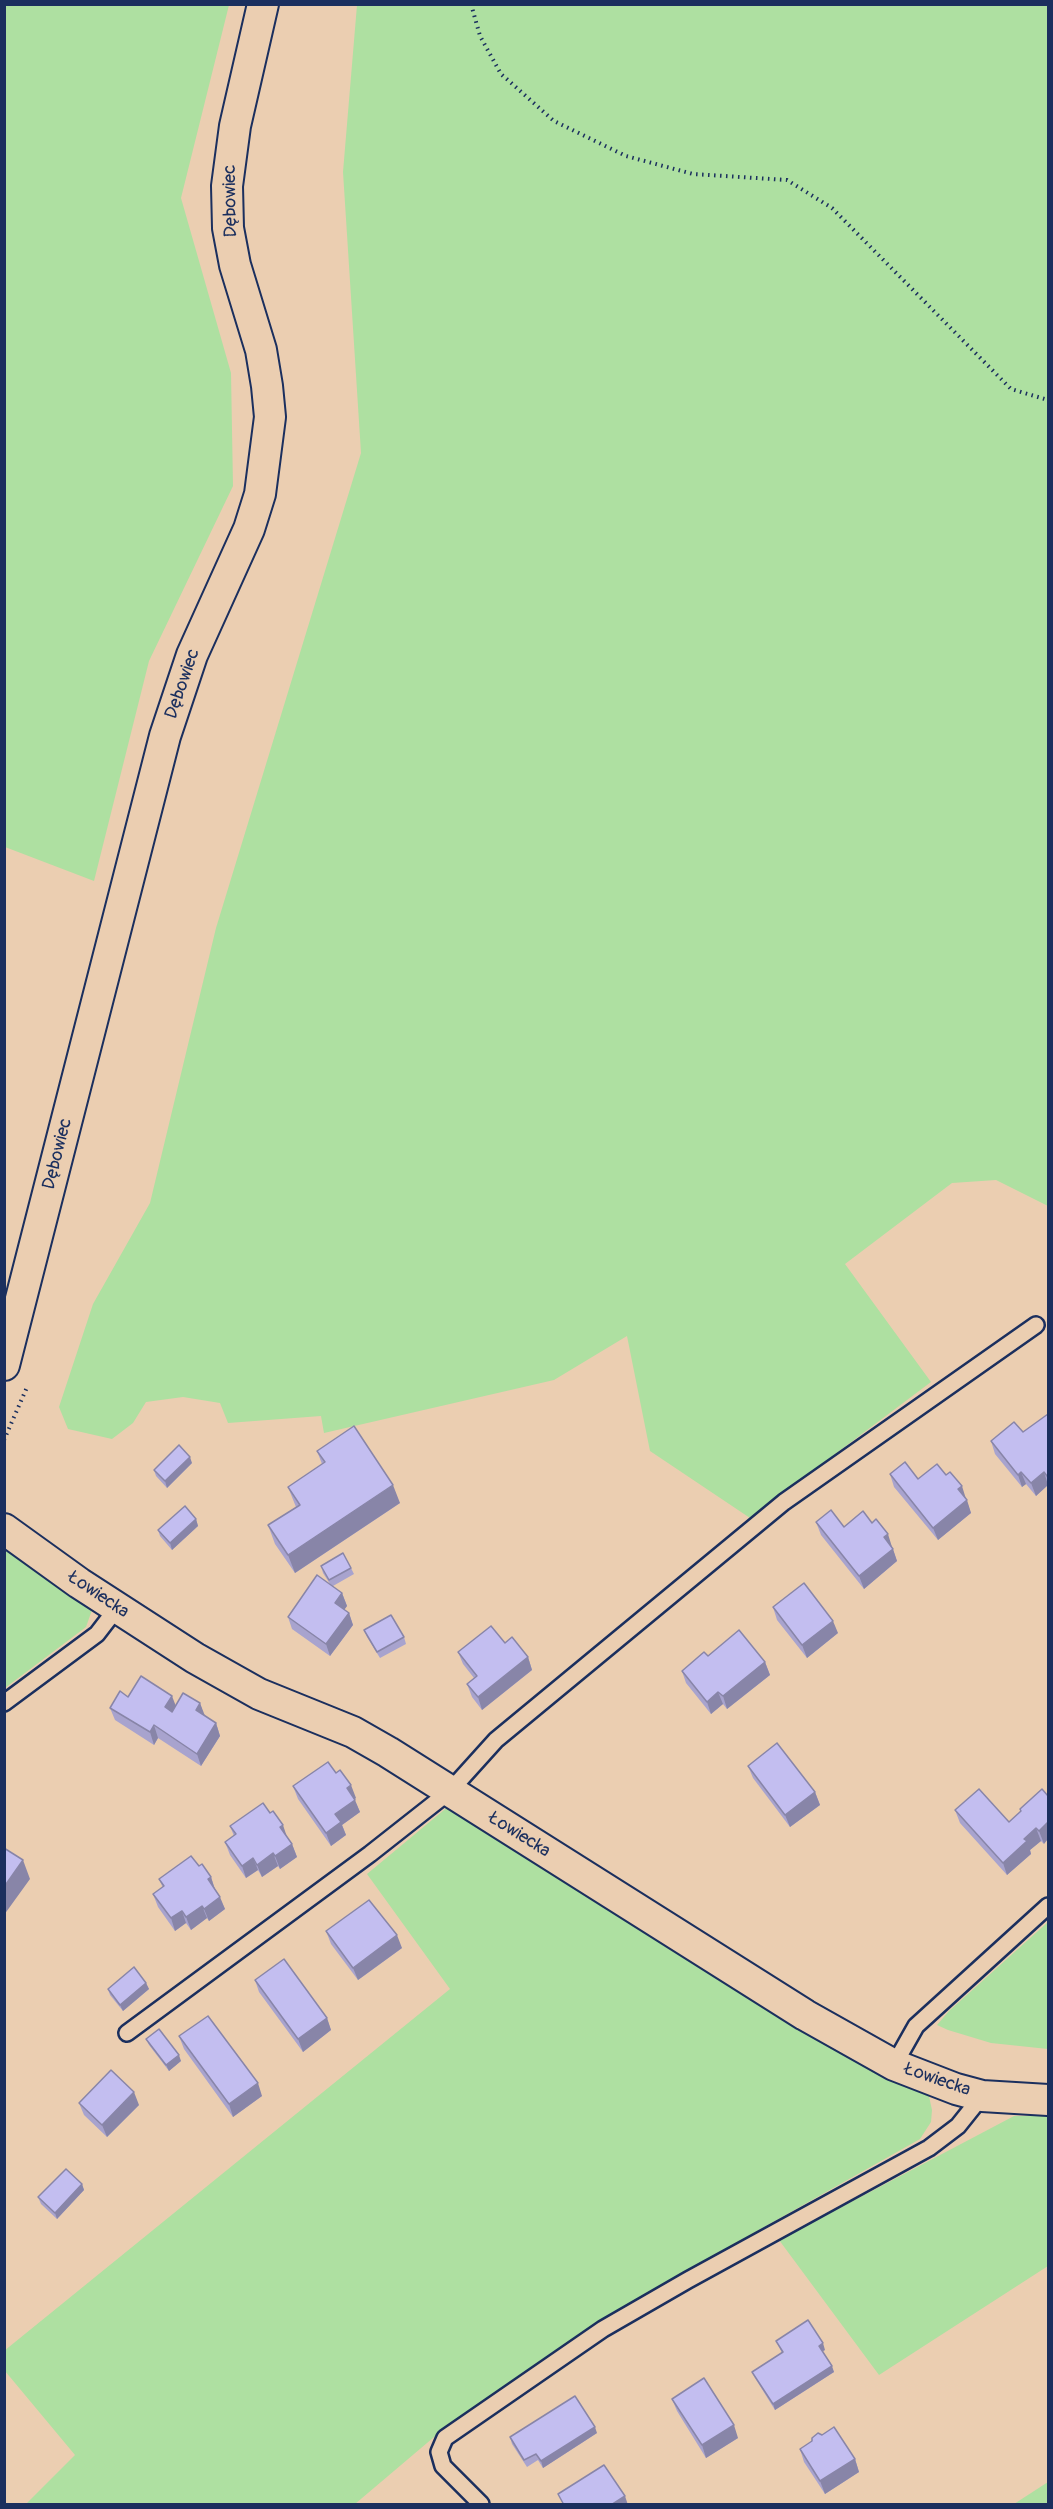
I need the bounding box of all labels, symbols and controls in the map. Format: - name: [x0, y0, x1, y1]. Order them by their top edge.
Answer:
- street label: Dębowiec: [220, 165, 242, 237]
- street label: Dębowiec: [161, 646, 205, 722]
- street label: Dębowiec: [39, 1116, 77, 1192]
- street label: Łowiecka: [63, 1567, 133, 1623]
- street label: Łowiecka: [484, 1808, 554, 1862]
- street label: Łowiecka: [901, 2059, 973, 2101]

